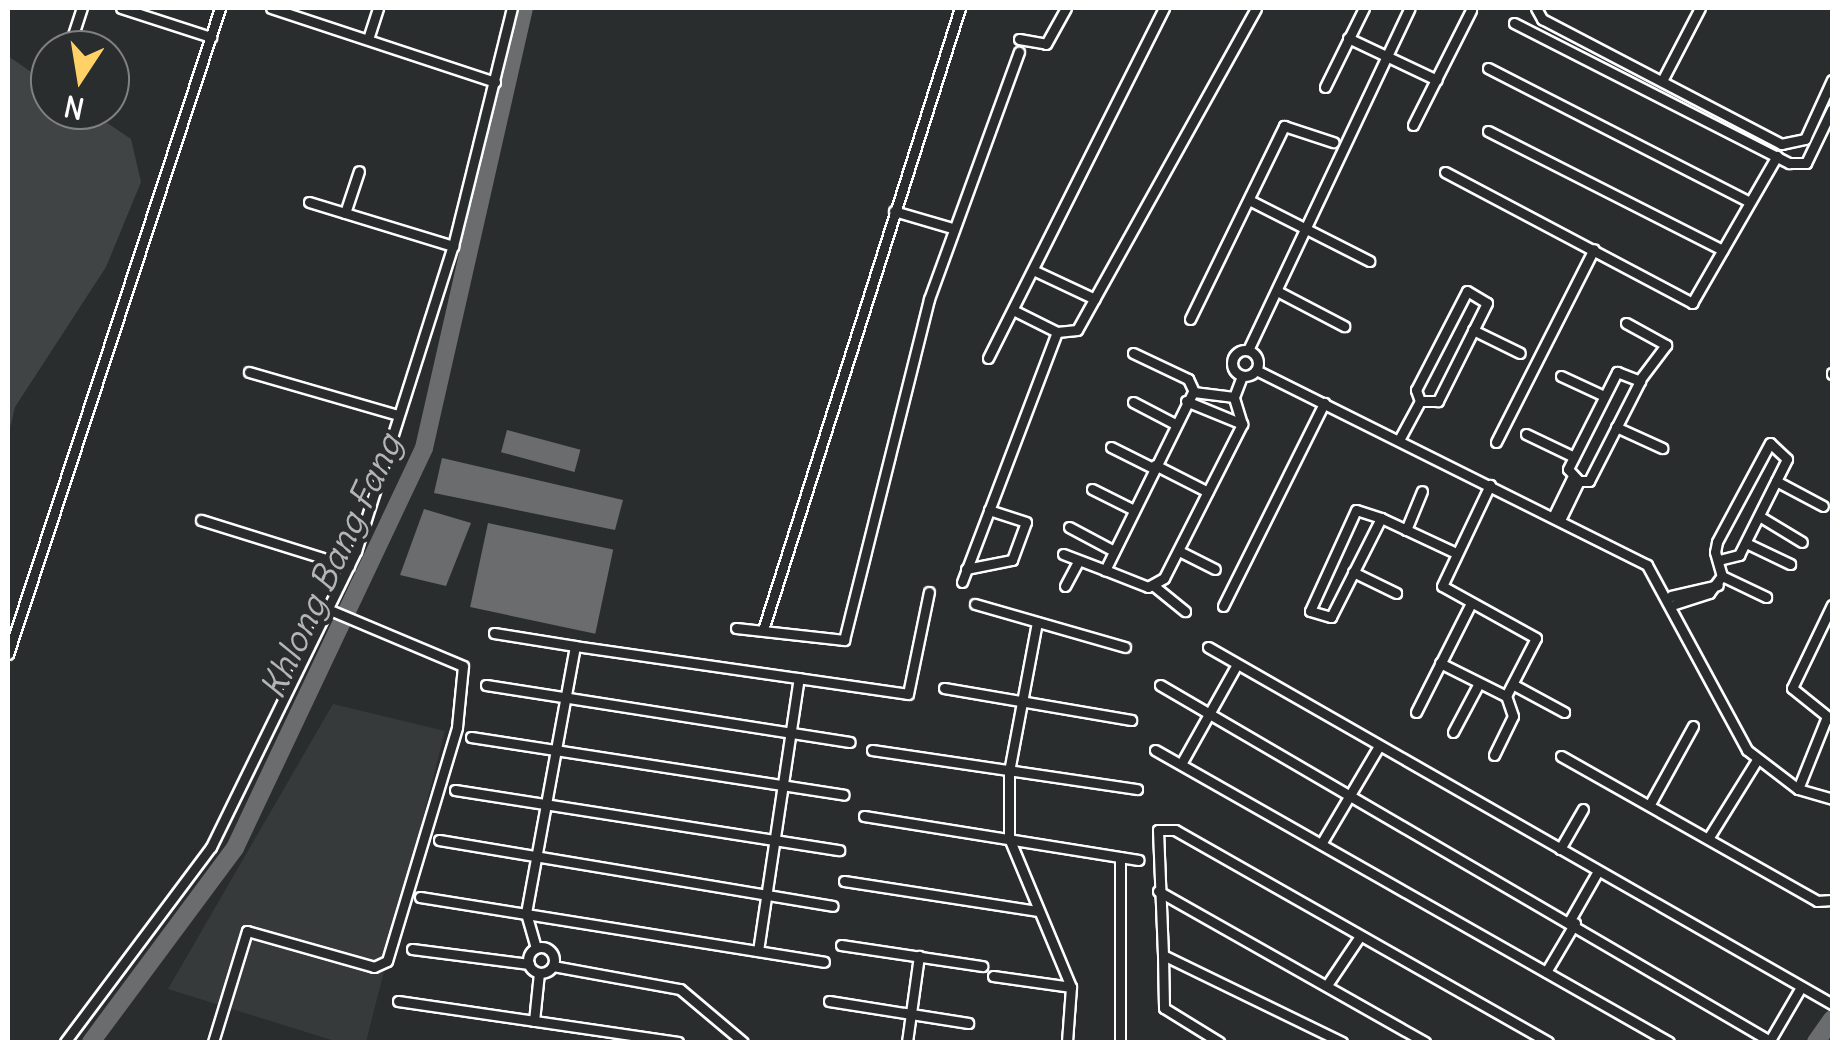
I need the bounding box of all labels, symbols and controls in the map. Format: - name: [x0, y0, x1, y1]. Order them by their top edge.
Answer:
- north arrow: [30, 30, 130, 130]
- text: N: [61, 88, 87, 127]
- water label: Khlong Bang Fang: [250, 427, 410, 705]

